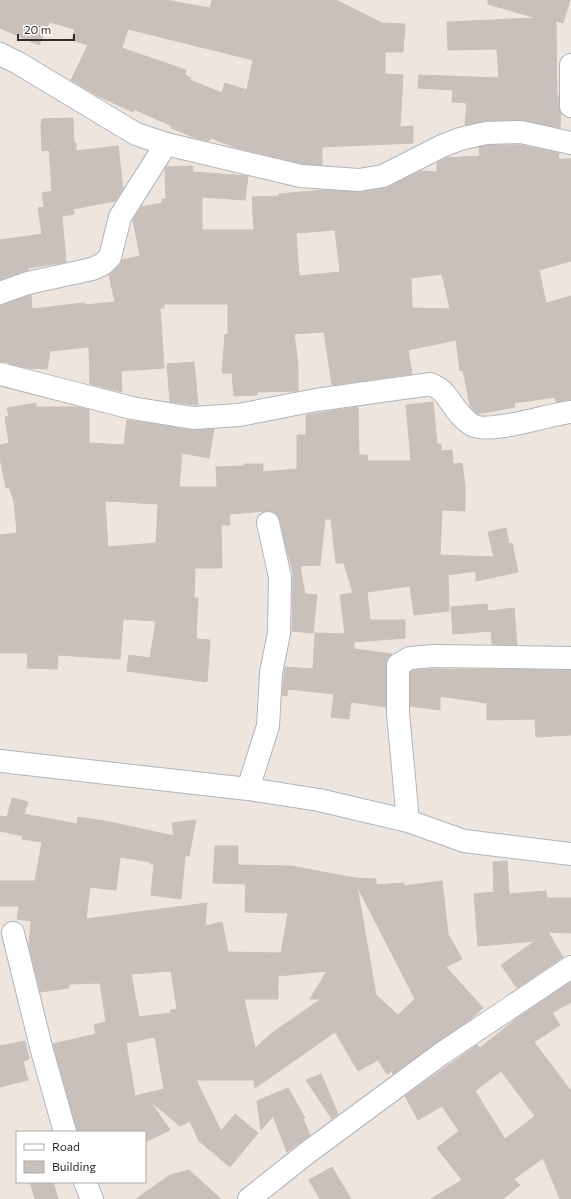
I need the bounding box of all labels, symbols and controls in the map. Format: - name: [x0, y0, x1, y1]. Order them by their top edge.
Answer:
- scale bar: [18, 16, 74, 42]
- text: 20 m: [24, 22, 51, 36]
- legend: [16, 1131, 146, 1183]
- text: Road: [52, 1139, 80, 1153]
- text: Building: [52, 1159, 96, 1173]

